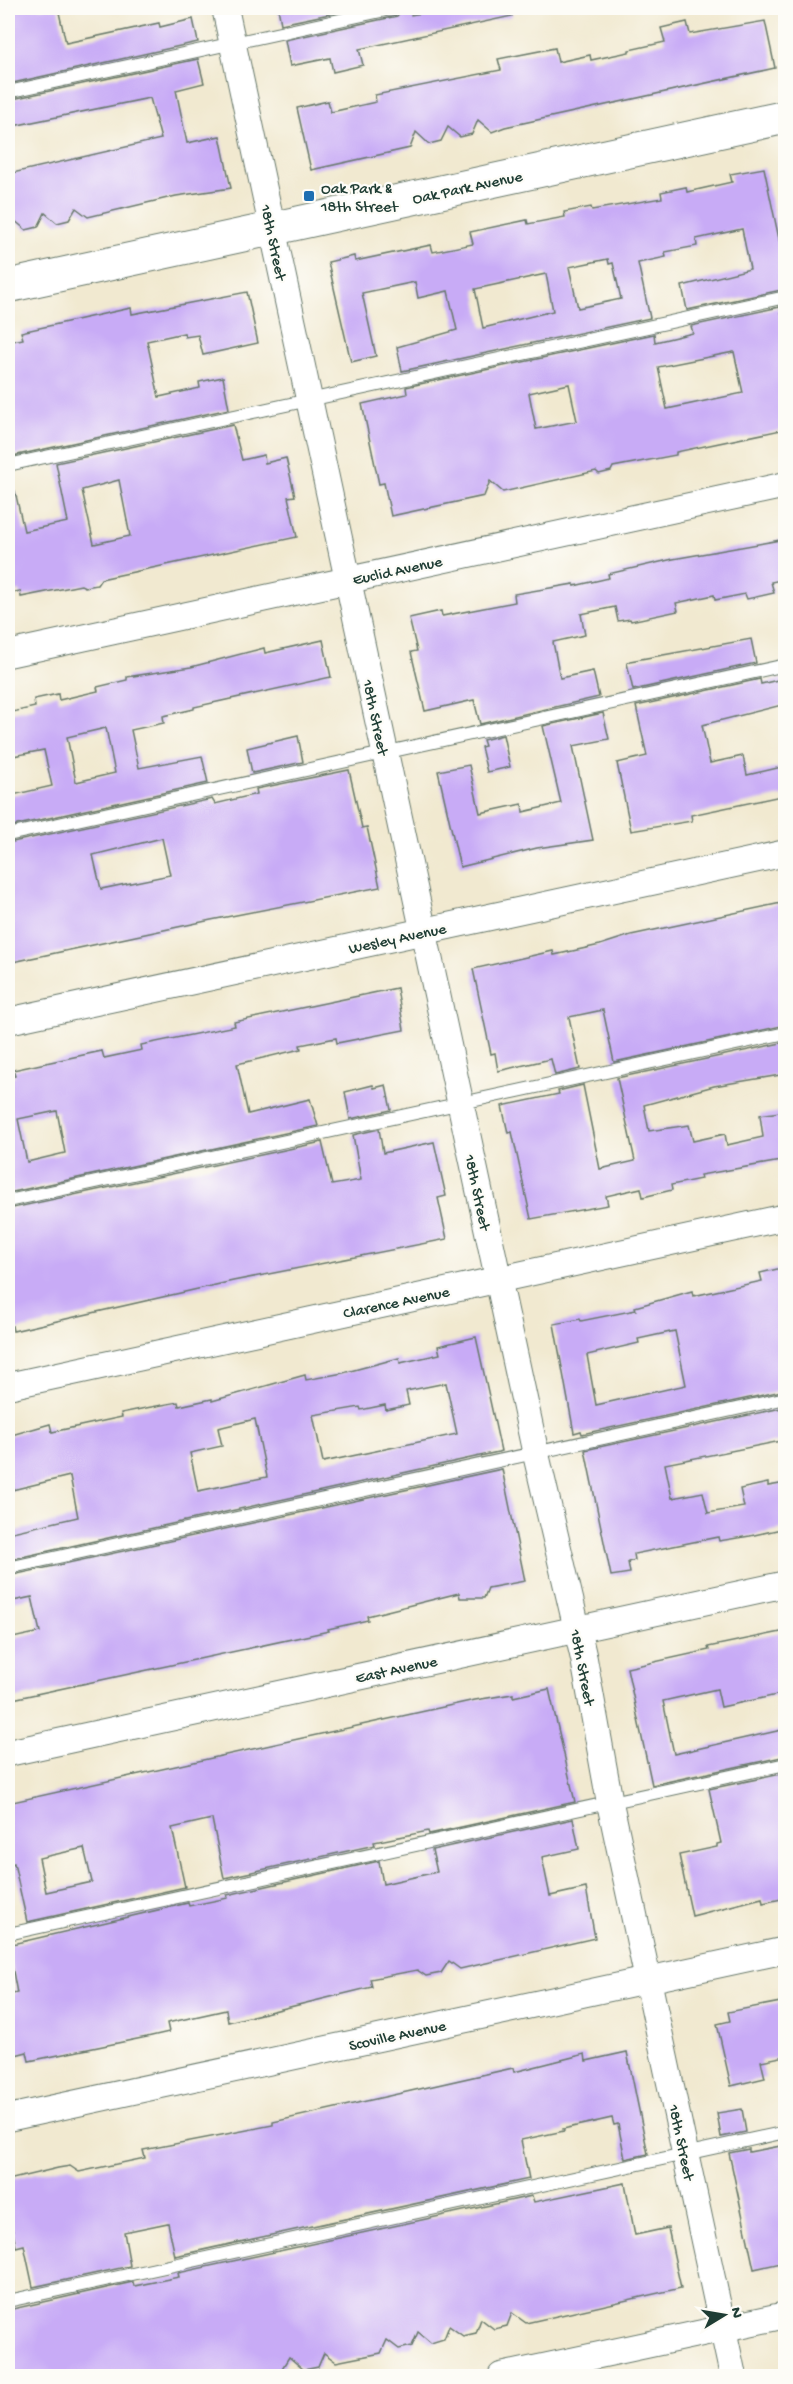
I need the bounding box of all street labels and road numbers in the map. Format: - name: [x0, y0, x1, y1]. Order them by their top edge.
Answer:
- street label: Oak Park Avenue: [411, 168, 525, 210]
- street label: 18th Street: [254, 202, 289, 284]
- street label: Euclid Avenue: [351, 553, 445, 591]
- street label: 18th Street: [356, 677, 391, 759]
- street label: Wesley Avenue: [347, 921, 449, 960]
- street label: 18th Street: [458, 1152, 493, 1234]
- street label: Clarence Avenue: [342, 1284, 452, 1325]
- street label: 18th Street: [564, 1627, 597, 1709]
- street label: East Avenue: [354, 1653, 440, 1689]
- street label: Scoville Avenue: [347, 2018, 449, 2057]
- street label: 18th Street: [662, 2102, 697, 2184]

